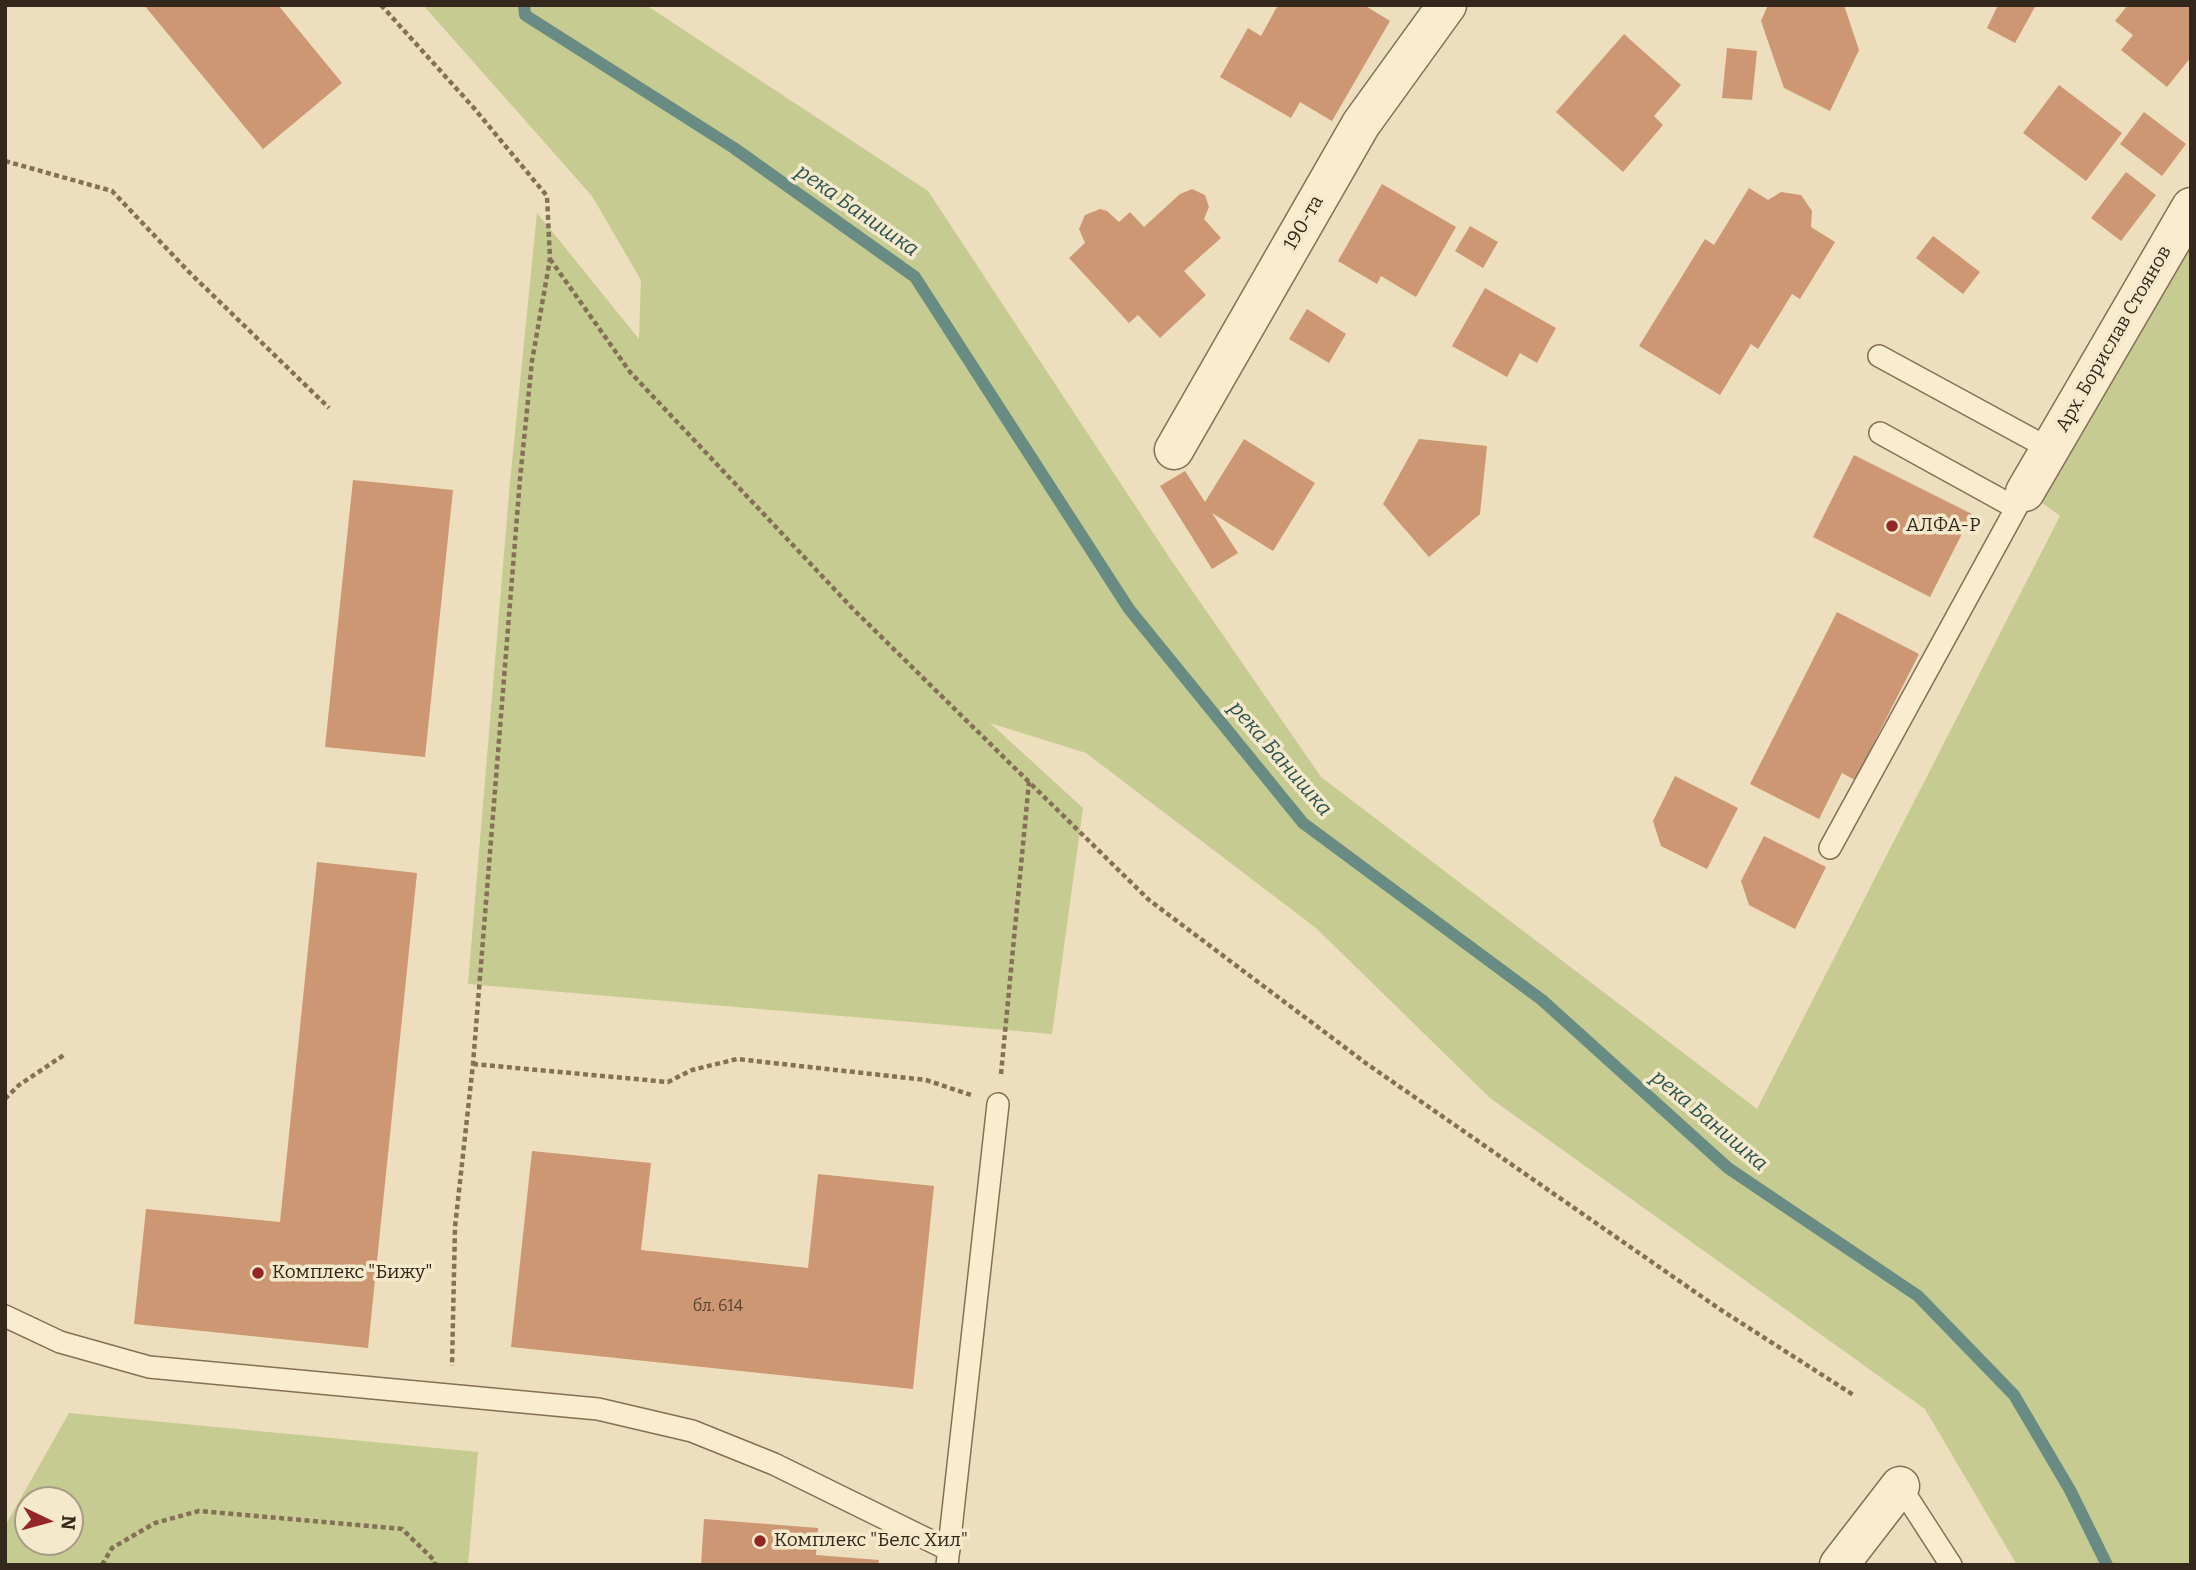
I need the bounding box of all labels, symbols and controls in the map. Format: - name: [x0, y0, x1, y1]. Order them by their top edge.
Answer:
- water label: река Банишка: [791, 159, 923, 263]
- street label: 190-та: [1279, 192, 1329, 254]
- street label: Арх. Борислав Стоянов: [2051, 242, 2177, 436]
- place label: АЛФА-Р: [1906, 515, 1981, 537]
- marker: АЛФА-Р: [1884, 518, 1900, 534]
- water label: река Банишка: [1223, 696, 1337, 822]
- water label: река Банишка: [1646, 1065, 1772, 1177]
- place label: Комплекс "Бижу": [272, 1262, 433, 1284]
- marker: Комплекс "Бижу": [250, 1265, 266, 1281]
- house number: бл. 614: [693, 1297, 743, 1317]
- north arrow: [14, 1486, 84, 1556]
- text: N: [56, 1514, 81, 1531]
- place label: Комплекс "Белс Хил": [774, 1530, 968, 1552]
- marker: Комплекс "Белс Хил": [752, 1533, 768, 1549]

